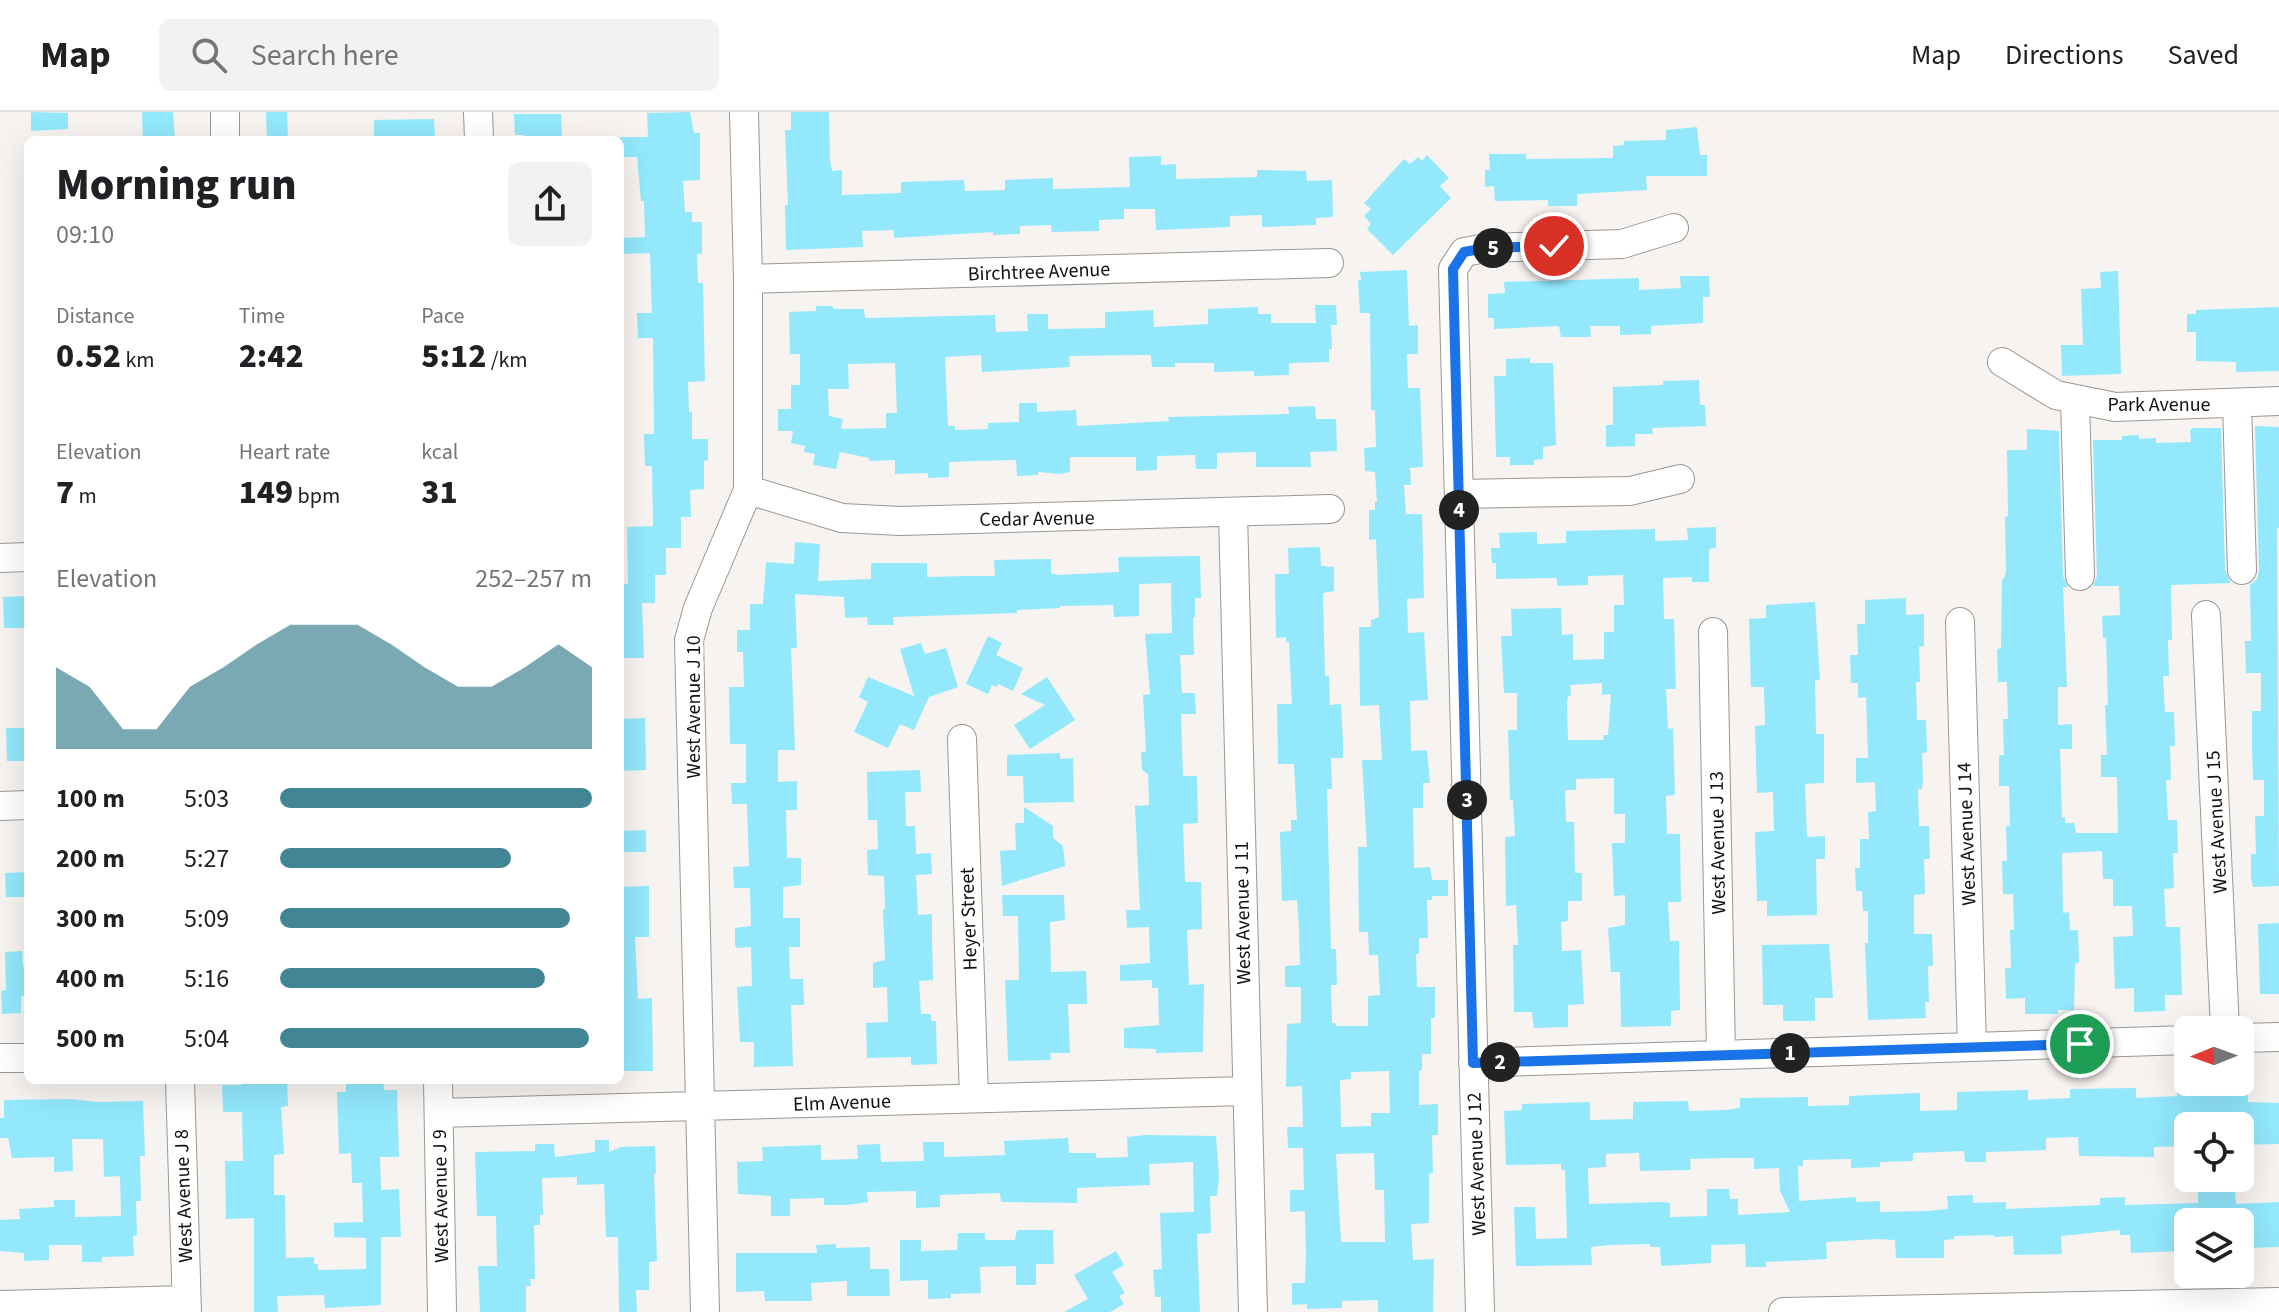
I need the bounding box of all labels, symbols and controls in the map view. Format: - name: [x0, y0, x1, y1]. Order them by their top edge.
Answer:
- search box: [159, 19, 719, 91]
- text: Map: [40, 28, 111, 82]
- icon: search: [187, 33, 231, 77]
- text: Search here: [251, 34, 399, 77]
- text: Map: [1911, 35, 1961, 75]
- text: Directions: [2005, 35, 2124, 75]
- text: Saved: [2168, 35, 2239, 75]
- text: Morning run: [56, 154, 297, 217]
- button: share: [508, 162, 592, 246]
- pin: [1520, 212, 1588, 280]
- text: 09:10: [56, 216, 114, 253]
- icon: check: [1532, 224, 1576, 268]
- pin: 5: [1473, 228, 1513, 268]
- text: 5: [1487, 232, 1499, 264]
- street label: Birchtree Avenue: [967, 256, 1111, 288]
- text: Distance: [56, 300, 134, 332]
- text: Time: [239, 300, 285, 332]
- text: Pace: [421, 300, 464, 332]
- text: 0.52: [56, 332, 121, 381]
- text: 2:42: [239, 332, 304, 381]
- text: 5:12: [421, 332, 486, 381]
- text: km: [121, 344, 155, 376]
- text: /km: [486, 344, 528, 376]
- street label: Park Avenue: [2107, 391, 2211, 419]
- text: Elevation: [56, 436, 142, 468]
- text: Heart rate: [239, 436, 330, 468]
- text: kcal: [421, 436, 458, 468]
- text: 7: [56, 468, 74, 517]
- text: 149: [239, 468, 293, 517]
- text: 31: [421, 468, 458, 517]
- text: m: [74, 480, 97, 512]
- text: bpm: [293, 480, 340, 512]
- pin: 4: [1439, 490, 1479, 530]
- text: 4: [1453, 494, 1465, 526]
- street label: Cedar Avenue: [979, 504, 1095, 534]
- text: Elevation: [56, 560, 157, 597]
- text: 252–257 m: [475, 560, 592, 597]
- street label: West Avenue J 10: [680, 635, 708, 779]
- street label: West Avenue J 15: [2199, 750, 2235, 894]
- street label: West Avenue J 14: [1951, 762, 1983, 906]
- street label: West Avenue J 13: [1703, 771, 1733, 915]
- text: 100 m: [56, 780, 125, 817]
- text: 5:03: [184, 780, 229, 817]
- pin: 3: [1447, 780, 1487, 820]
- text: 3: [1461, 784, 1473, 816]
- text: 200 m: [56, 840, 125, 877]
- text: 5:27: [184, 840, 229, 877]
- street label: West Avenue J 11: [1228, 841, 1258, 985]
- street label: Heyer Street: [953, 867, 985, 971]
- text: 300 m: [56, 900, 125, 937]
- text: 5:09: [184, 900, 229, 937]
- text: 400 m: [56, 960, 125, 997]
- text: 5:16: [184, 960, 229, 997]
- pin: [2046, 1010, 2114, 1078]
- north arrow: [2174, 1016, 2254, 1096]
- map controls: [2174, 1016, 2254, 1288]
- text: 500 m: [56, 1020, 125, 1057]
- text: 5:04: [184, 1020, 229, 1057]
- icon: arrive: [2058, 1022, 2102, 1066]
- pin: 1: [1770, 1033, 1810, 1073]
- text: 1: [1784, 1037, 1796, 1069]
- pin: 2: [1480, 1042, 1520, 1082]
- text: 2: [1494, 1046, 1506, 1078]
- street label: Elm Avenue: [793, 1087, 892, 1119]
- street label: West Avenue J 12: [1461, 1092, 1493, 1236]
- button: locate: [2174, 1112, 2254, 1192]
- street label: West Avenue J 8: [168, 1129, 200, 1263]
- street label: West Avenue J 9: [426, 1129, 456, 1263]
- button: layers: [2174, 1208, 2254, 1288]

